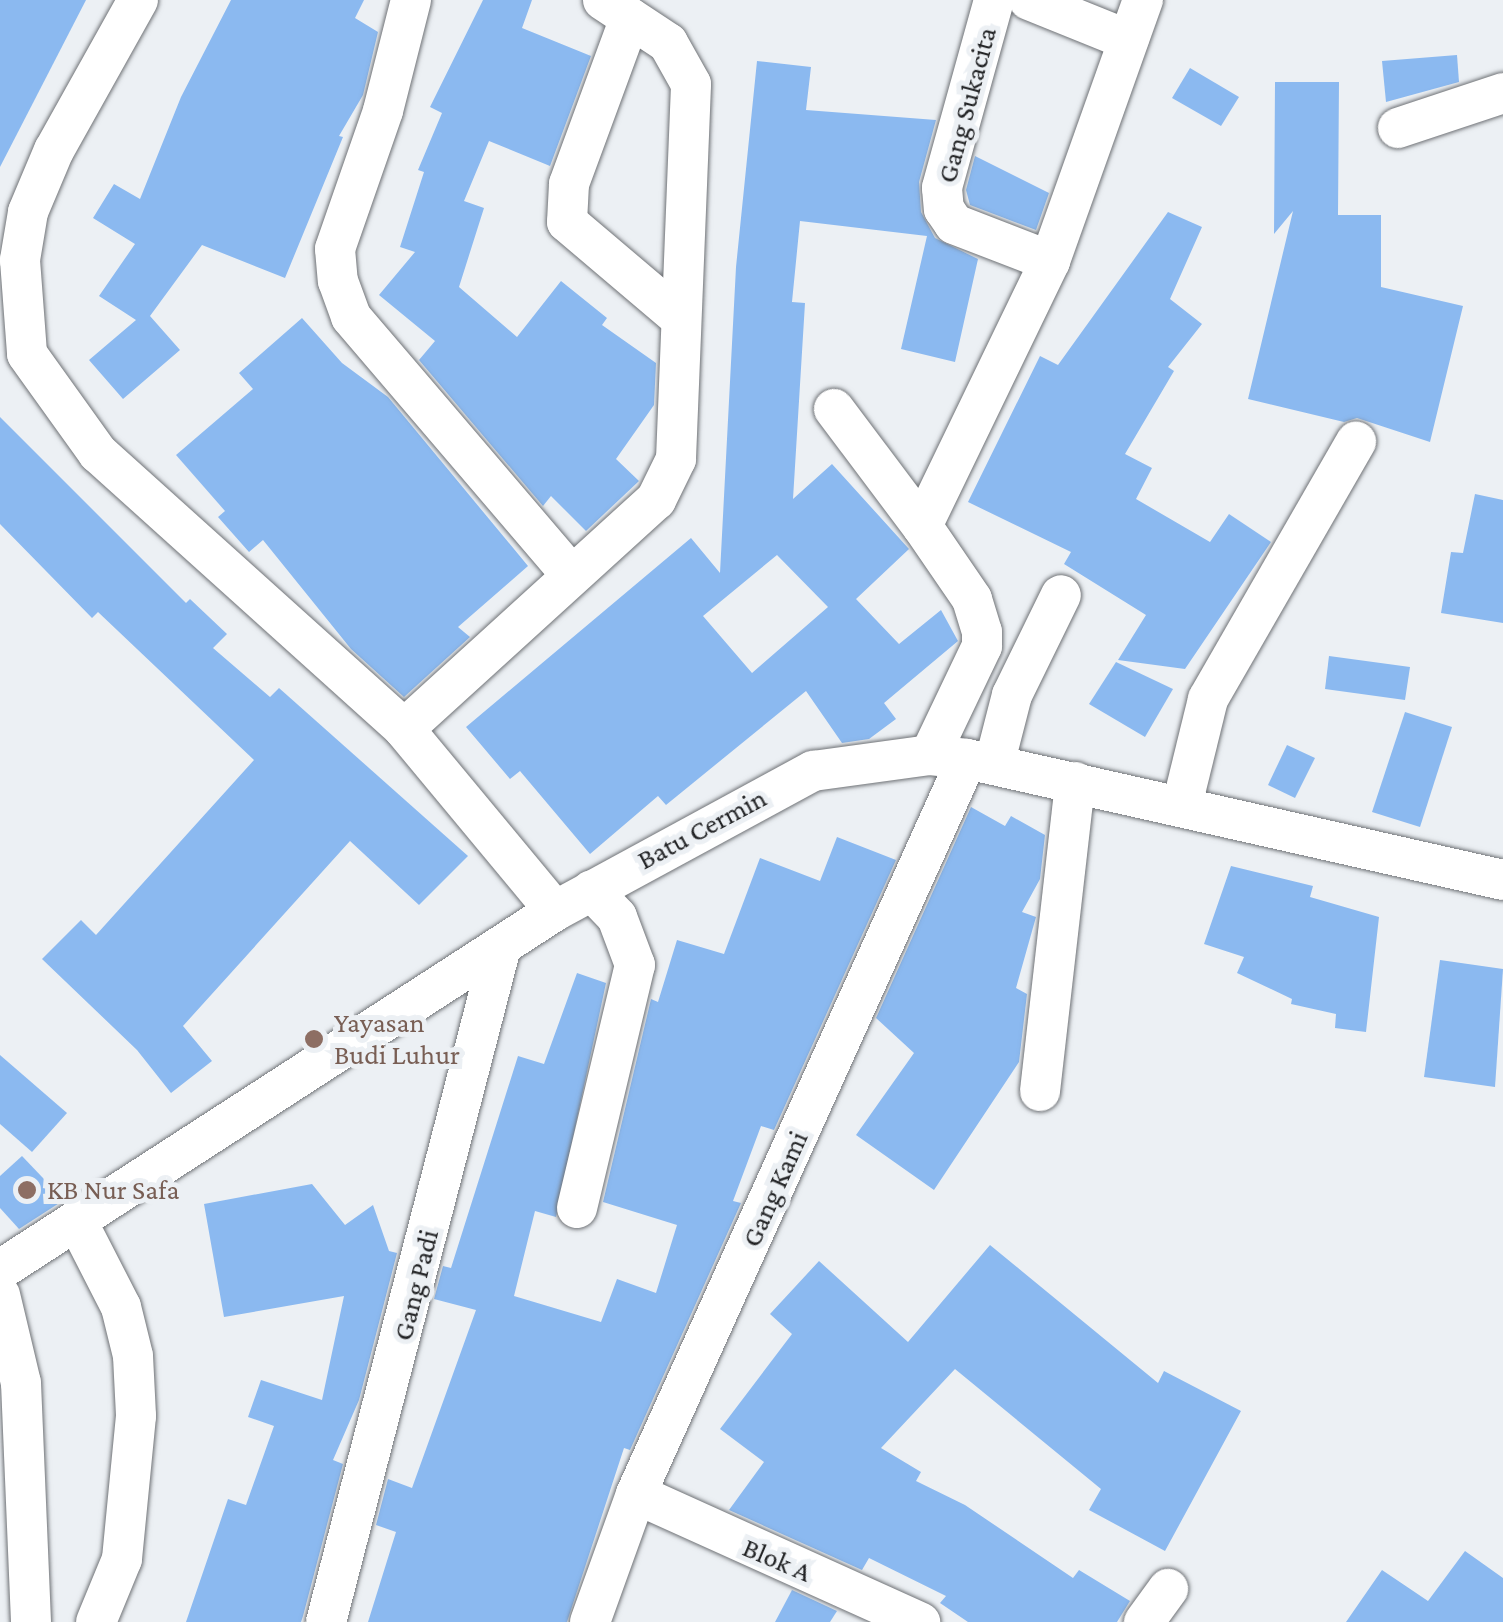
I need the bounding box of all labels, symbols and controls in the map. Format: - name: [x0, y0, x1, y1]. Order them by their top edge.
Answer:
- street label: Gang Sukacita: [930, 24, 1004, 186]
- street label: Batu Cermin: [632, 781, 772, 877]
- place label: Yayasan Budi Luhur: [334, 1006, 460, 1072]
- marker: Yayasan Budi Luhur: [303, 1028, 325, 1050]
- street label: Gang Kami: [735, 1126, 815, 1252]
- place label: KB Nur Safa: [47, 1173, 179, 1207]
- marker: KB Nur Safa: [16, 1179, 38, 1201]
- street label: Gang Padi: [386, 1226, 446, 1344]
- street label: Blok A: [738, 1531, 816, 1589]

